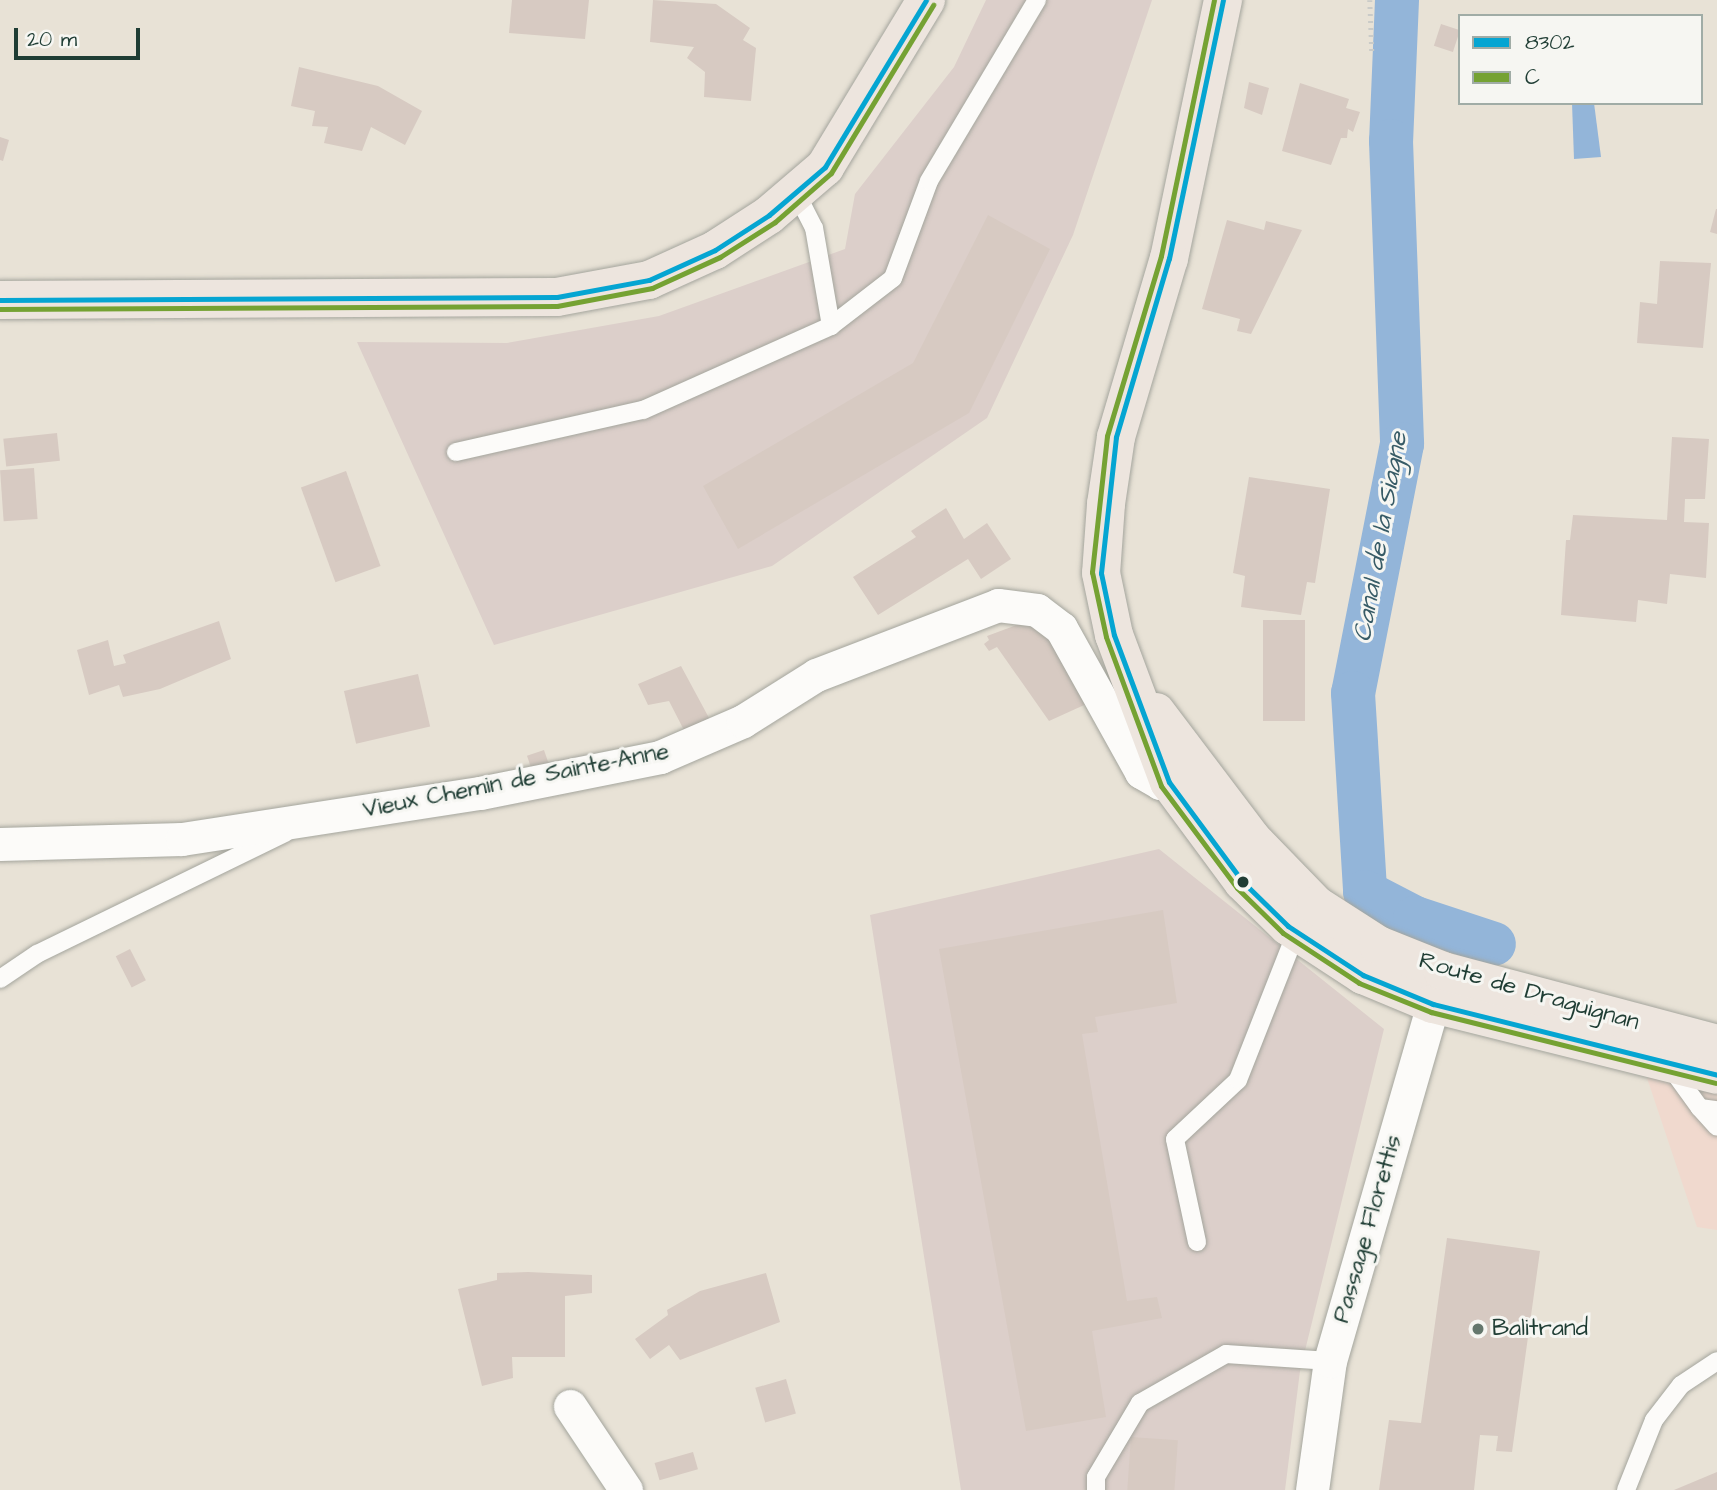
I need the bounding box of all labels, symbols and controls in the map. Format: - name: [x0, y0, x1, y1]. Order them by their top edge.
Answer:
- scale bar: [18, 14, 144, 58]
- legend: [1458, 14, 1703, 105]
- text: 20 m: [27, 25, 77, 54]
- text: 8302: [1525, 28, 1575, 57]
- text: C: [1525, 63, 1540, 92]
- water label: Canal de la Siagne: [1347, 430, 1415, 644]
- street label: Vieux Chemin de Sainte-Anne: [361, 737, 671, 825]
- unlabelled marker: [1236, 875, 1250, 889]
- street label: Route de Draguignan: [1416, 947, 1642, 1037]
- street label: Passage Florettis: [1327, 1132, 1409, 1326]
- place label: Balitrand: [1492, 1315, 1588, 1343]
- marker: Balitrand: [1470, 1321, 1486, 1337]

